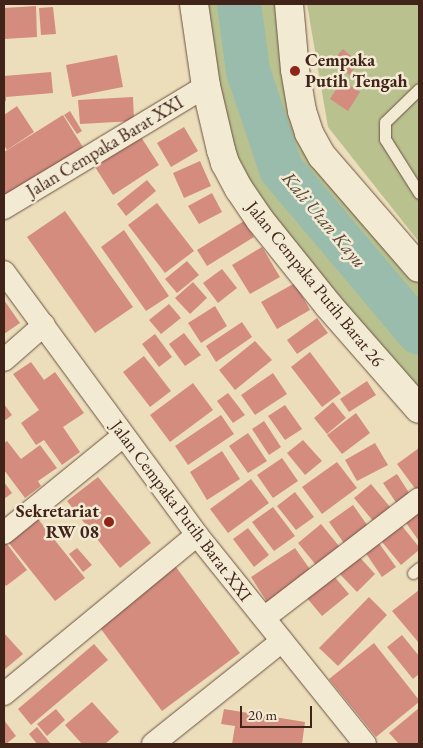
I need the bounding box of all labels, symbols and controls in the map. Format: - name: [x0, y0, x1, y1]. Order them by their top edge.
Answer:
- place label: Cempaka Putih Tengah: [305, 50, 408, 92]
- marker: Cempaka Putih Tengah: [289, 65, 301, 77]
- street label: Jalan Cempaka Barat XXI: [23, 92, 187, 202]
- water label: Kali Utan Kayu: [277, 167, 371, 273]
- street label: Jalan Cempaka Putih Barat 26: [241, 197, 389, 371]
- street label: Jalan Cempaka Putih Barat XXI: [106, 416, 256, 606]
- place label: Sekretariat RW 08: [16, 501, 99, 544]
- marker: Sekretariat RW 08: [103, 516, 115, 528]
- scale bar: [243, 696, 316, 728]
- text: 20 m: [248, 705, 277, 724]

